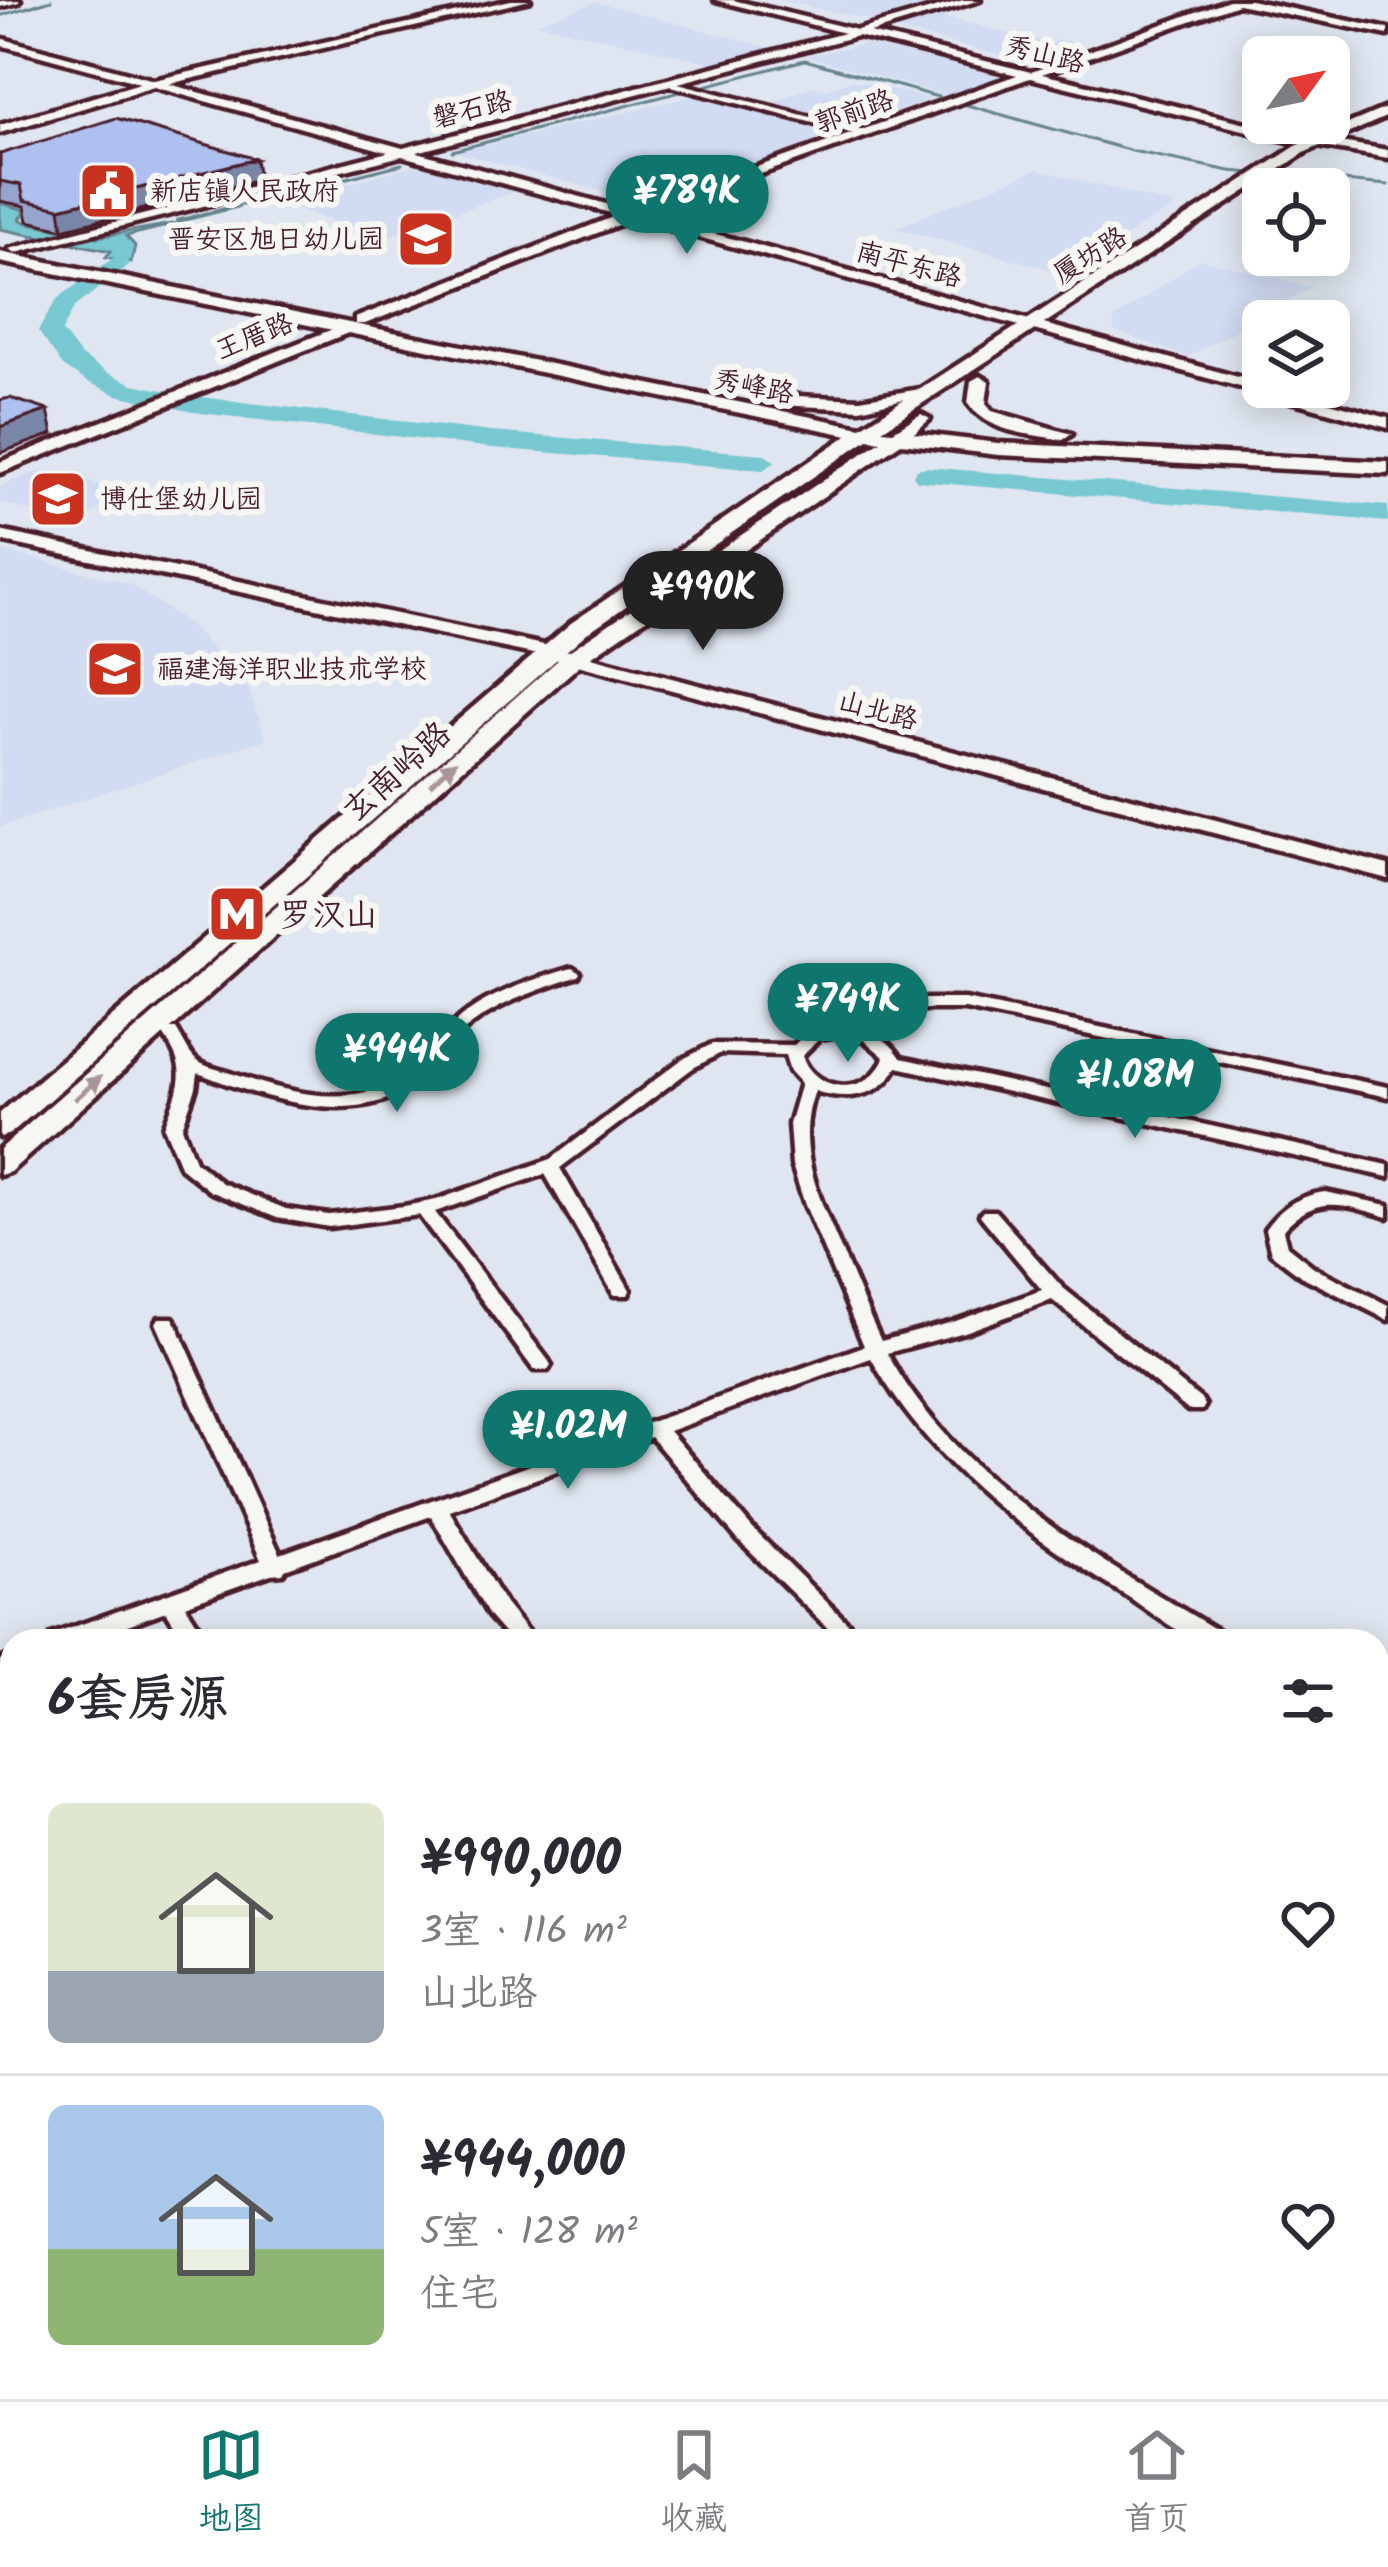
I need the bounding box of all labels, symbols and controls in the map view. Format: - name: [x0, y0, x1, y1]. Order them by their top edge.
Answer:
- street label: 秀山路: [1000, 25, 1089, 86]
- north arrow: [1242, 36, 1350, 144]
- map controls: [1242, 36, 1350, 408]
- street label: 郭前路: [809, 79, 900, 146]
- street label: 磐石路: [428, 80, 517, 141]
- pin: ¥789K: [603, 155, 771, 257]
- public building icon: 新店镇人民政府: [77, 160, 139, 222]
- text: ¥789K: [633, 163, 741, 225]
- button: locate: [1242, 168, 1350, 276]
- place label: 新店镇人民政府: [150, 171, 339, 214]
- school or university icon: 晋安区旭日幼儿园: [395, 208, 457, 270]
- street label: 厦坊路: [1045, 216, 1136, 296]
- place label: 晋安区旭日幼儿园: [168, 219, 384, 262]
- street label: 南平东路: [851, 231, 966, 300]
- button: layers: [1242, 300, 1350, 408]
- street label: 王厝路: [209, 302, 300, 372]
- street label: 秀峰路: [710, 359, 798, 416]
- school or university icon: 博仕堡幼儿园: [27, 468, 89, 530]
- place label: 博仕堡幼儿园: [100, 479, 262, 522]
- pin: ¥990K: [619, 551, 787, 653]
- text: ¥990K: [650, 559, 756, 621]
- school or university icon: 福建海洋职业技术学校: [84, 638, 146, 700]
- place label: 福建海洋职业技术学校: [157, 649, 427, 692]
- street label: 山北路: [833, 680, 922, 743]
- street label: 玄南岭路: [332, 710, 465, 837]
- one-way arrow: [427, 761, 457, 787]
- metro station icon: 罗汉山: [206, 883, 268, 945]
- place label: 罗汉山: [279, 891, 378, 944]
- pin: ¥749K: [764, 963, 932, 1065]
- text: ¥749K: [795, 971, 901, 1033]
- pin: ¥944K: [313, 1013, 481, 1115]
- text: ¥944K: [342, 1021, 452, 1083]
- pin: ¥1.08M: [1037, 1039, 1233, 1141]
- text: ¥1.08M: [1076, 1047, 1194, 1109]
- one-way arrow: [72, 1075, 102, 1101]
- pin: ¥1.02M: [470, 1390, 666, 1492]
- text: ¥1.02M: [509, 1398, 627, 1460]
- text: 6套房源: [48, 1661, 229, 1742]
- icon: filters: [1275, 1668, 1341, 1734]
- text: ¥990,000: [420, 1821, 621, 1902]
- icon: home: [144, 1851, 288, 1995]
- icon: heart: [1275, 1890, 1341, 1956]
- text: 3室 · 116 m²: [420, 1902, 627, 1964]
- text: 山北路: [420, 1964, 537, 2026]
- text: ¥944,000: [420, 2122, 625, 2203]
- icon: home: [144, 2153, 288, 2297]
- icon: heart: [1275, 2192, 1341, 2258]
- text: 5室 · 128 m²: [420, 2203, 638, 2265]
- text: 住宅: [420, 2265, 498, 2327]
- tab: 地图: [198, 2422, 264, 2547]
- tab: 收藏: [661, 2422, 727, 2547]
- tab: 首页: [1124, 2422, 1190, 2547]

